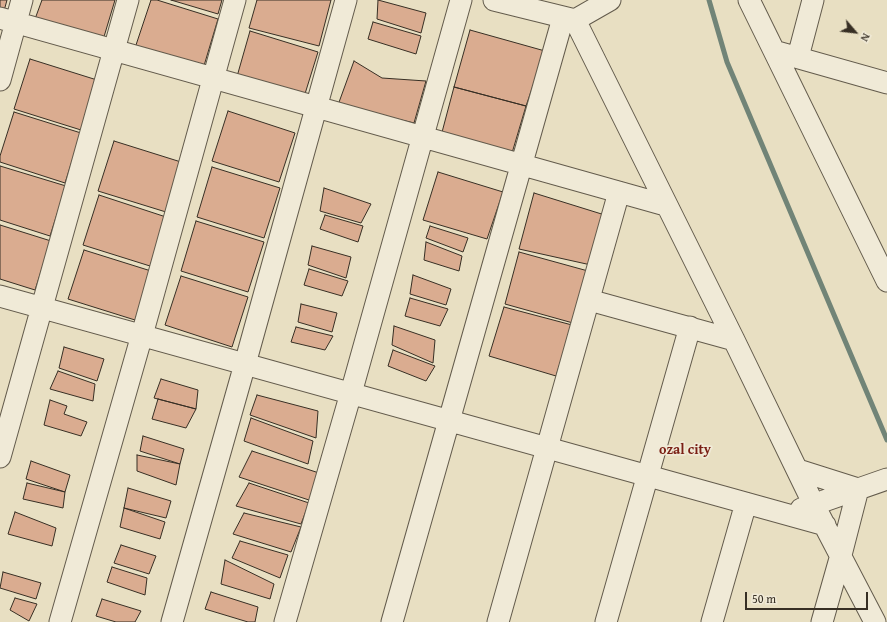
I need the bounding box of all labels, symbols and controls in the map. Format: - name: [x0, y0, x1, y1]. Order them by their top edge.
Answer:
- north arrow: [835, 12, 875, 52]
- text: N: [857, 31, 874, 45]
- district label: ozal city: [659, 442, 711, 458]
- scale bar: [747, 584, 870, 610]
- text: 50 m: [752, 590, 776, 607]

